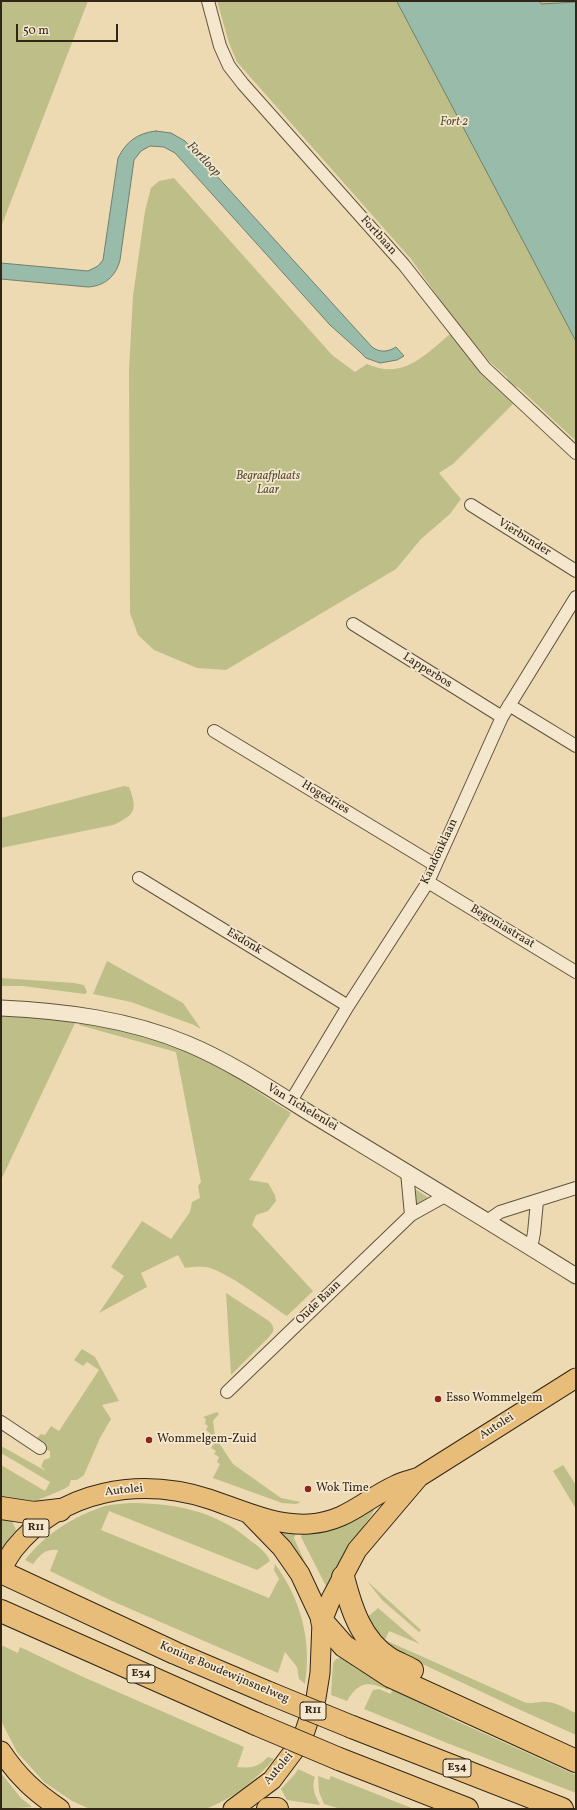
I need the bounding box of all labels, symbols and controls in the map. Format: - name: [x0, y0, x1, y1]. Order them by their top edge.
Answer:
- scale bar: [18, 16, 120, 42]
- text: 50 m: [23, 23, 49, 39]
- park label: Fort 2: [440, 116, 468, 130]
- water label: Fortloop: [183, 139, 223, 181]
- street label: Fortbaan: [357, 214, 399, 258]
- park label: Begraafplaats Laar: [236, 470, 300, 498]
- street label: Vierbunder: [495, 516, 553, 560]
- street label: Lapperbos: [400, 650, 454, 692]
- street label: Hogedries: [298, 778, 352, 818]
- street label: Kandonklaan: [419, 817, 461, 887]
- street label: Begoniastraat: [467, 902, 537, 952]
- street label: Esdonk: [223, 926, 265, 958]
- street label: Van Tichelenlei: [264, 1081, 340, 1135]
- street label: Oude Baan: [294, 1278, 344, 1328]
- place label: Esso Wommelgem: [446, 1392, 543, 1406]
- marker: Esso Wommelgem: [433, 1394, 443, 1404]
- street label: Autolei: [477, 1411, 517, 1443]
- place label: Wommelgem-Zuid: [157, 1433, 257, 1447]
- marker: Wommelgem-Zuid: [144, 1435, 154, 1445]
- street label: Autolei: [104, 1482, 144, 1500]
- place label: Wok Time: [316, 1482, 369, 1496]
- marker: Wok Time: [303, 1484, 313, 1494]
- road number: R11: [23, 1519, 49, 1537]
- street label: Koning Boudewijnsnelweg: [157, 1639, 291, 1707]
- road number: E34: [127, 1665, 155, 1683]
- road number: R11: [300, 1702, 326, 1720]
- street label: Autolei: [261, 1750, 297, 1788]
- road number: E34: [443, 1759, 471, 1777]

